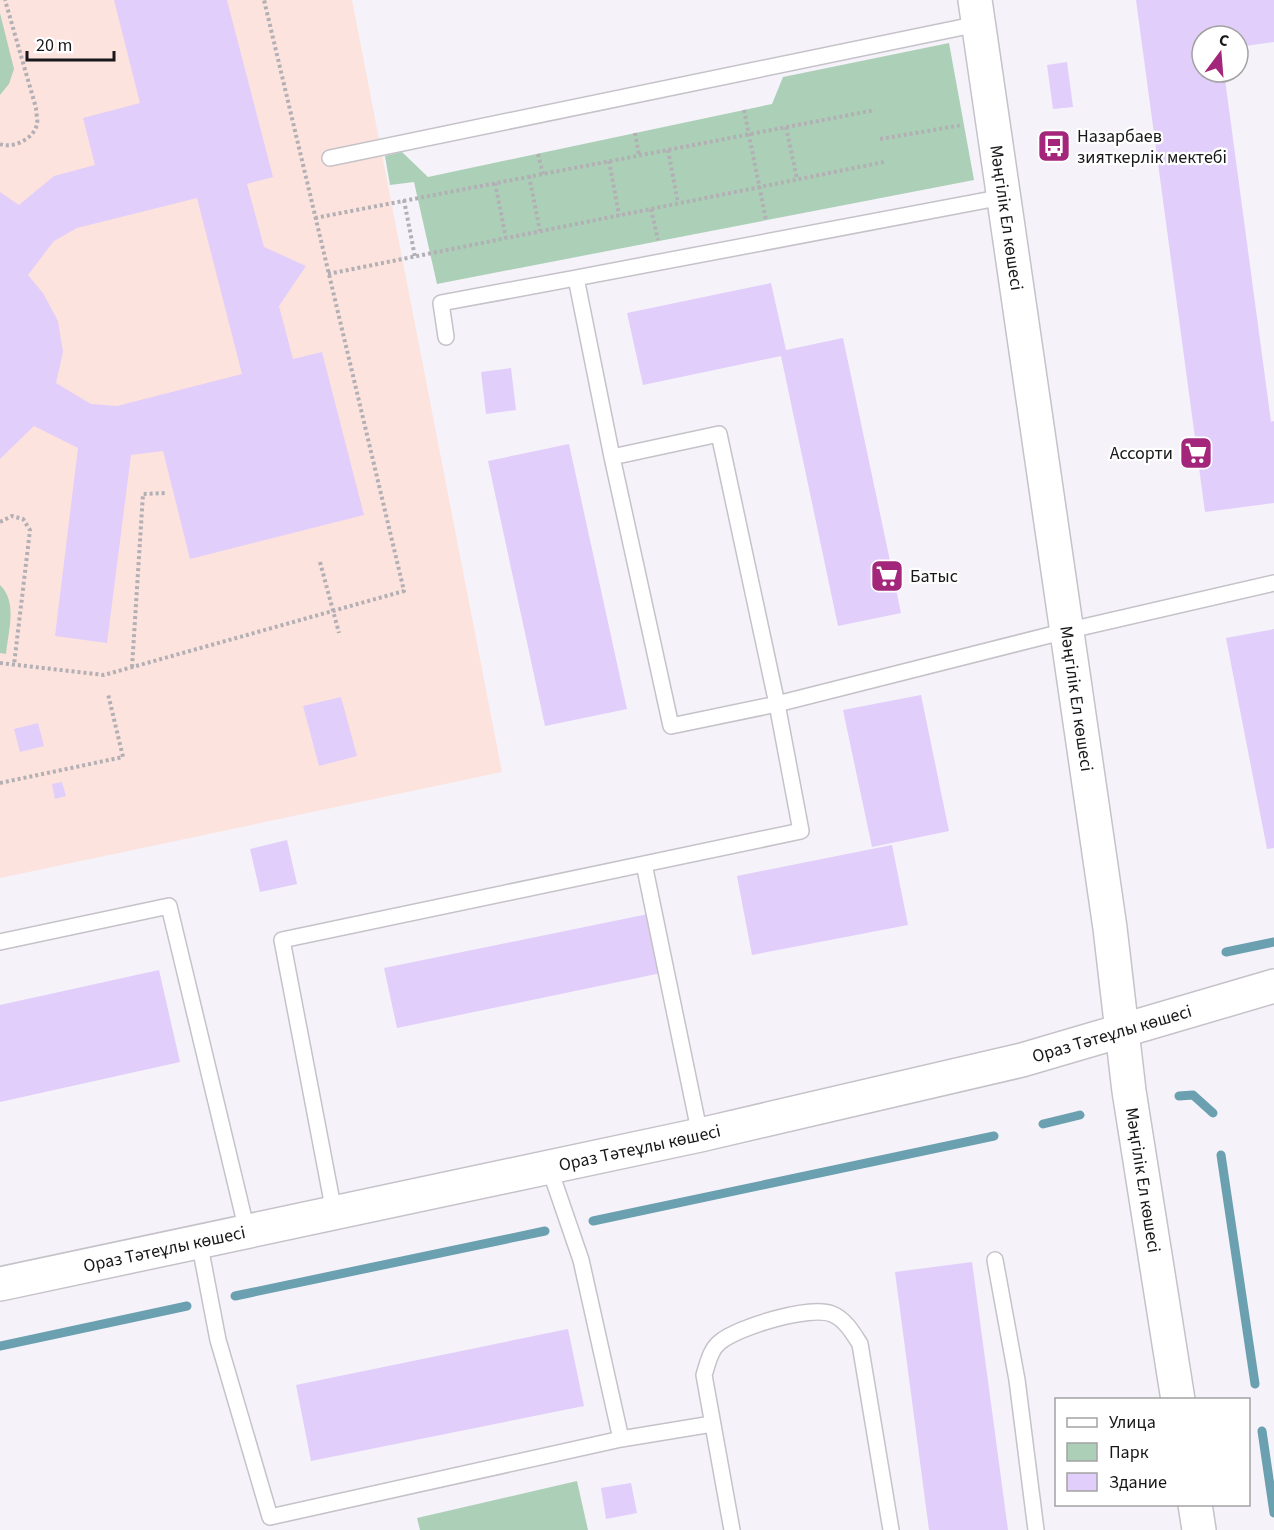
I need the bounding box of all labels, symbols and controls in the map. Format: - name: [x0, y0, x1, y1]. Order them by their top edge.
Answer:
- scale bar: [27, 24, 114, 62]
- north arrow: [1190, 24, 1250, 84]
- text: С: [1216, 29, 1231, 52]
- text: 20 m: [36, 33, 72, 58]
- place label: Назарбаев зияткерлік мектебі: [1077, 124, 1227, 170]
- bus stop icon: Назарбаев зияткерлік мектебі: [1036, 128, 1072, 164]
- street label: Мәңгілік Ел көшесі: [984, 143, 1030, 292]
- supermarket icon: Ассорти: [1178, 435, 1214, 471]
- place label: Ассорти: [1110, 441, 1173, 466]
- supermarket icon: Батыс: [869, 558, 905, 594]
- place label: Батыс: [910, 564, 958, 589]
- street label: Мәңгілік Ел көшесі: [1054, 624, 1100, 773]
- street label: Ораз Тәтеұлы көшесі: [1029, 998, 1195, 1069]
- street label: Мәңгілік Ел көшесі: [1119, 1106, 1167, 1255]
- street label: Ораз Тәтеұлы көшесі: [556, 1118, 723, 1177]
- street label: Ораз Тәтеұлы көшесі: [81, 1220, 248, 1278]
- legend: [1055, 1398, 1250, 1506]
- text: Улица: [1109, 1410, 1156, 1435]
- text: Парк: [1109, 1440, 1149, 1465]
- text: Здание: [1109, 1470, 1167, 1495]

